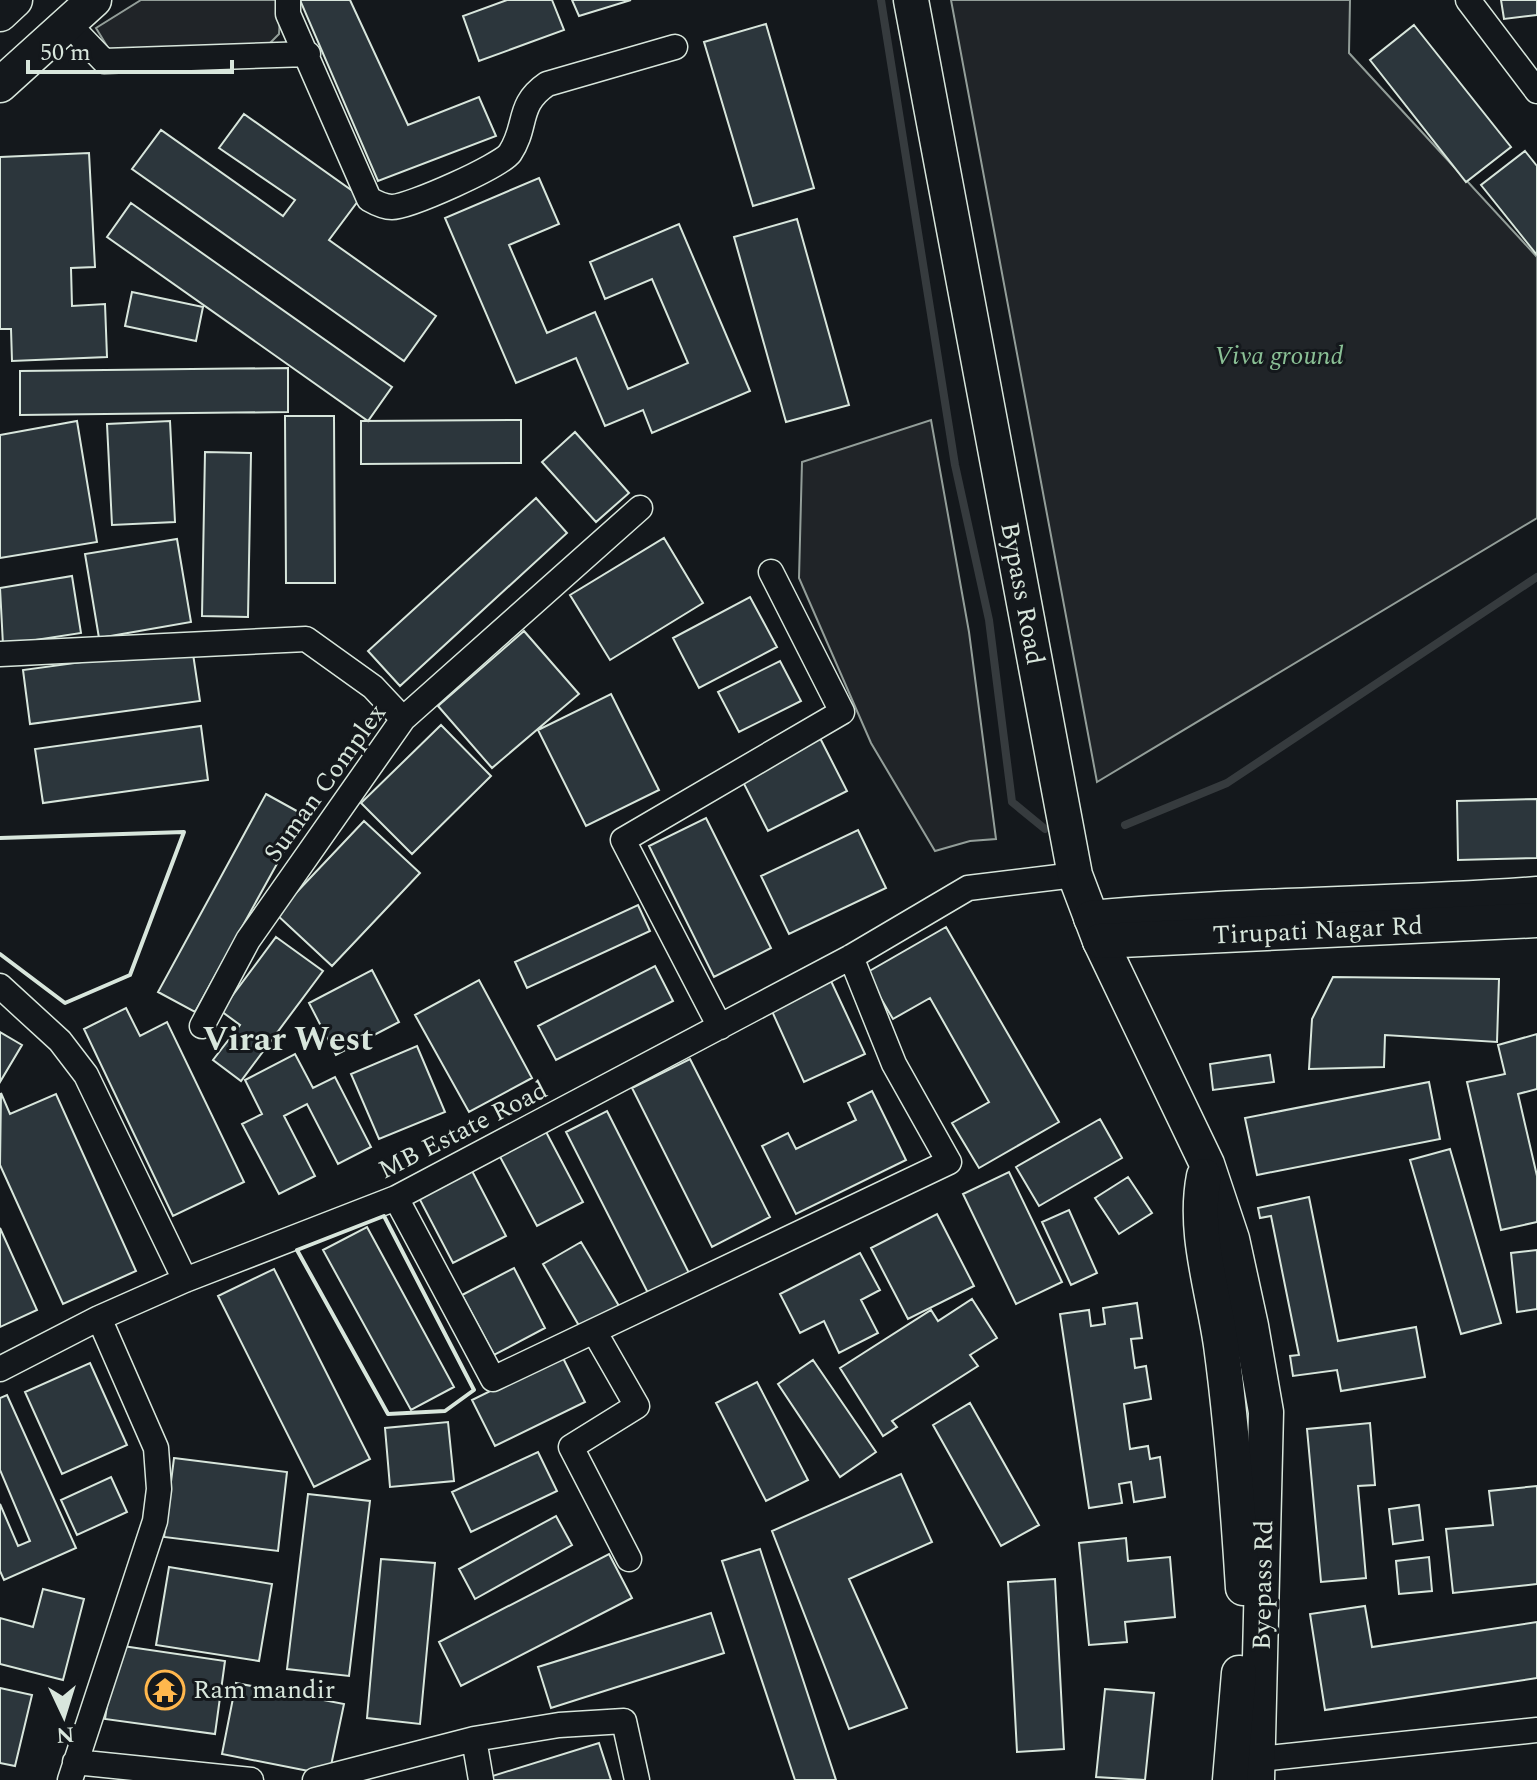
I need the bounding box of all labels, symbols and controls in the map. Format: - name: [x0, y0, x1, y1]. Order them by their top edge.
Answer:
- scale bar: [28, 24, 232, 74]
- text: 50 m: [40, 35, 91, 71]
- park label: Viva ground: [1214, 336, 1344, 376]
- street label: Bypass Road: [989, 519, 1055, 668]
- street label: Suman Complex: [254, 695, 396, 871]
- street label: Tirupati Nagar Rd: [1212, 906, 1424, 956]
- district label: Virar West: [203, 1014, 373, 1066]
- street label: MB Estate Road: [371, 1070, 555, 1190]
- street label: Byepass Rd: [1242, 1520, 1284, 1650]
- temple icon: Ram mandir: [144, 1669, 186, 1711]
- place label: Ram mandir: [193, 1670, 335, 1710]
- north arrow: [24, 1676, 104, 1756]
- text: N: [55, 1717, 75, 1752]

